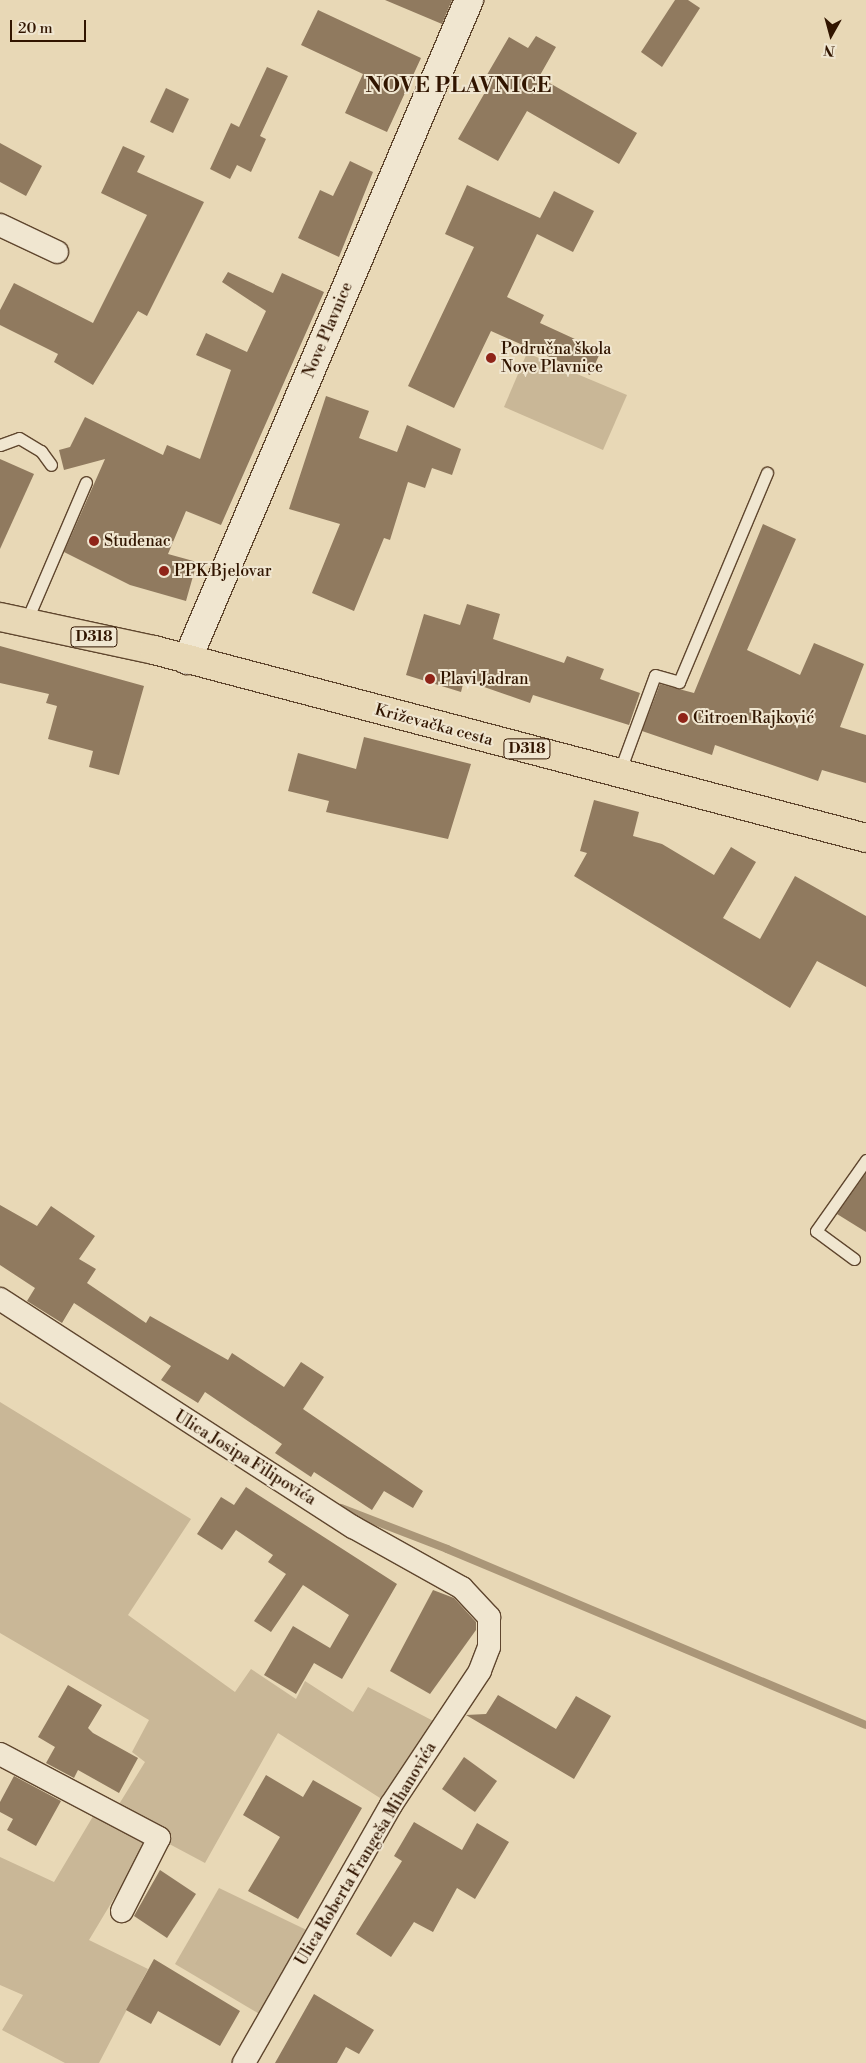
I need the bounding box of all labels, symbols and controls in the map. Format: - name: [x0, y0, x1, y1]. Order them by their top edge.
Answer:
- scale bar: [12, 10, 89, 42]
- north arrow: [806, 10, 856, 60]
- text: 20 m: [18, 19, 53, 38]
- text: N: [823, 40, 836, 59]
- district label: NOVE PLAVNICE: [364, 73, 554, 99]
- street label: Nove Plavnice: [299, 279, 357, 381]
- place label: Područna škola Nove Plavnice: [501, 339, 611, 377]
- marker: Područna škola Nove Plavnice: [485, 352, 497, 364]
- place label: Studenac: [104, 531, 171, 551]
- marker: Studenac: [88, 535, 100, 547]
- place label: PPK Bjelovar: [174, 561, 272, 581]
- marker: PPK Bjelovar: [158, 565, 170, 577]
- road number: D318: [70, 624, 118, 650]
- place label: Plavi Jadran: [440, 669, 529, 689]
- marker: Plavi Jadran: [424, 673, 436, 685]
- street label: Križevačka cesta: [373, 700, 495, 750]
- place label: Citroen Rajković: [693, 708, 814, 728]
- marker: Citroen Rajković: [677, 712, 689, 724]
- road number: D318: [503, 736, 551, 762]
- street label: Ulica Josipa Filipovića: [171, 1407, 319, 1509]
- street label: Ulica Roberta Frangeša Mihanovića: [292, 1739, 440, 1969]

